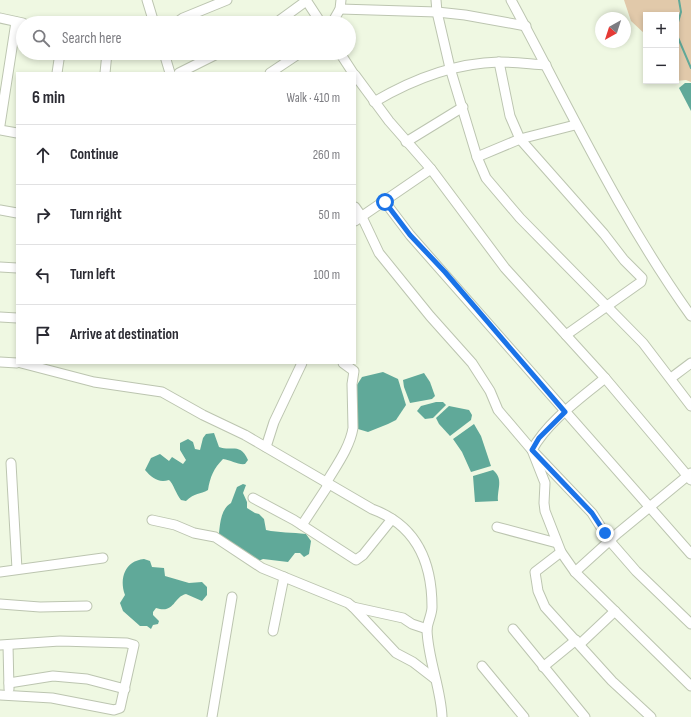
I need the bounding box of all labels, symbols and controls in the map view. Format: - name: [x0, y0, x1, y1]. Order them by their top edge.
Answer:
- north arrow: [595, 12, 631, 48]
- map controls: [643, 12, 679, 84]
- button: +: [643, 12, 679, 48]
- search box: [16, 16, 356, 60]
- icon: search: [30, 27, 52, 49]
- text: Search here: [62, 29, 122, 48]
- button: −: [643, 48, 679, 84]
- text: 6 min: [32, 88, 65, 108]
- text: Walk · 410 m: [287, 90, 340, 106]
- icon: ahead: [32, 144, 54, 166]
- text: Continue: [70, 145, 119, 164]
- text: 260 m: [313, 147, 340, 163]
- route start: [376, 193, 394, 211]
- icon: right: [32, 204, 54, 226]
- text: Turn right: [70, 205, 122, 224]
- text: 50 m: [319, 207, 340, 223]
- icon: left: [32, 264, 54, 286]
- text: Turn left: [70, 265, 115, 284]
- text: 100 m: [313, 267, 340, 283]
- icon: arrive: [32, 324, 54, 346]
- text: Arrive at destination: [70, 325, 179, 344]
- route end: [596, 524, 614, 542]

